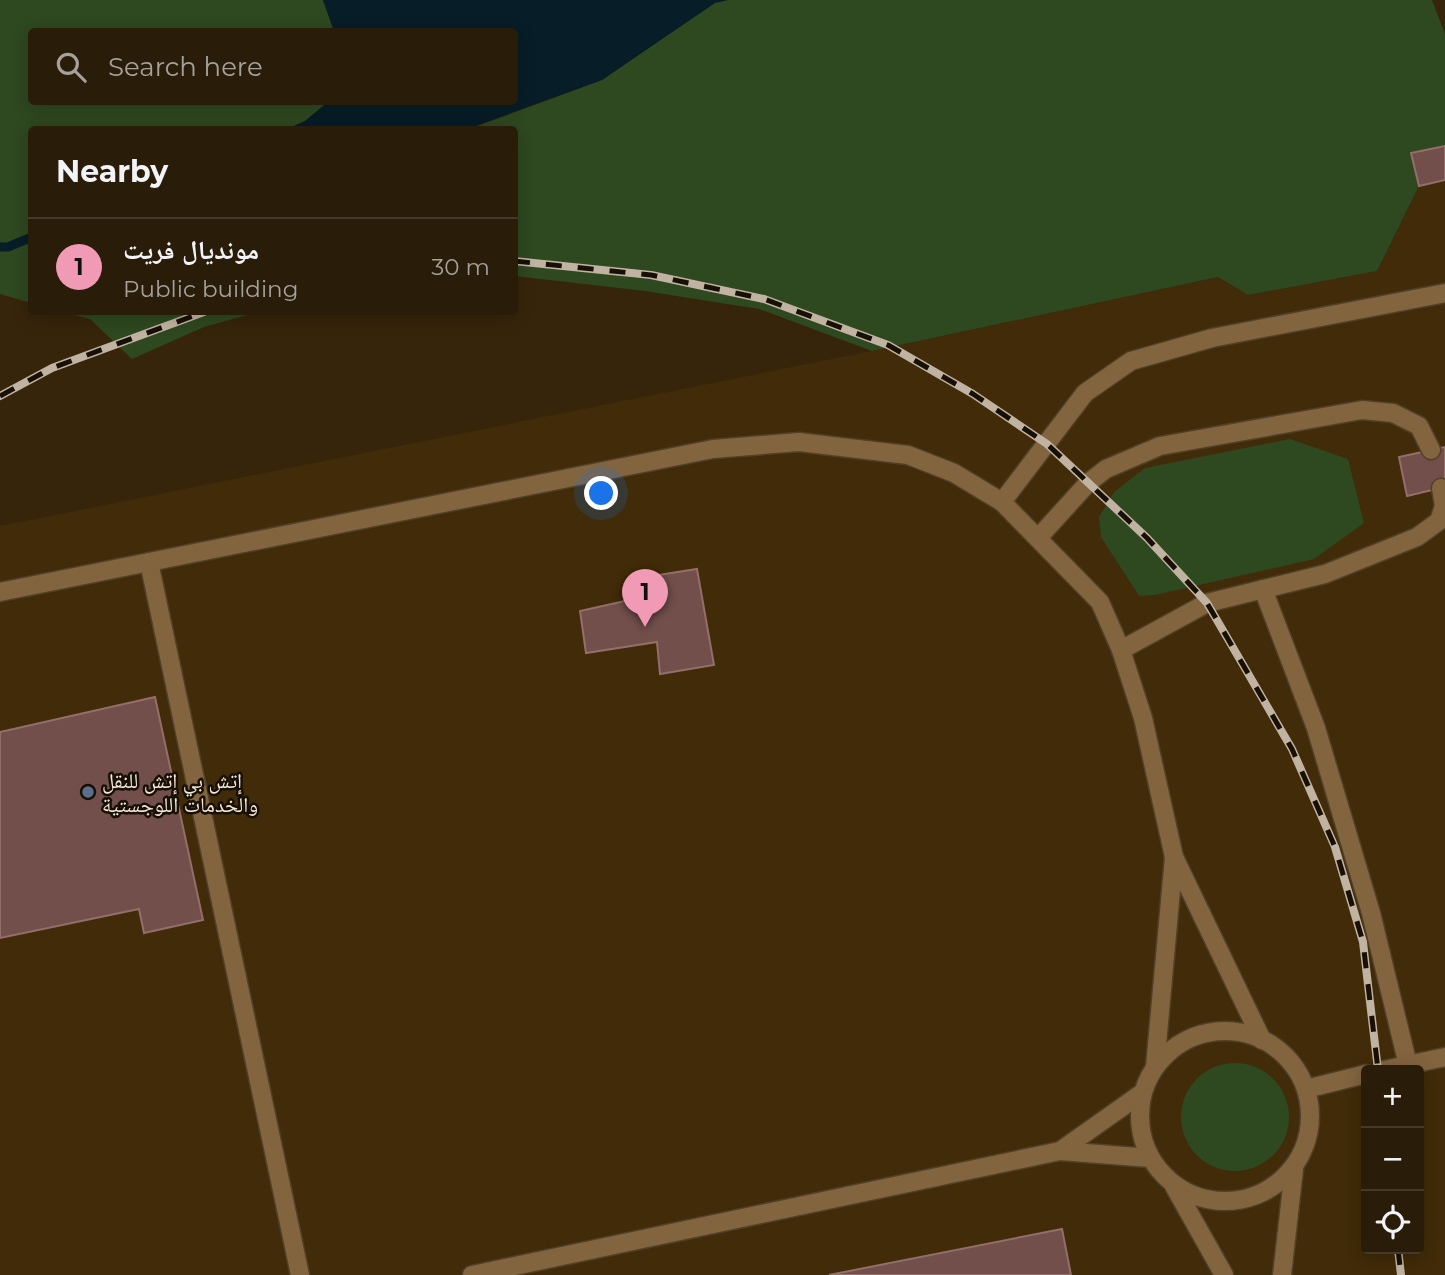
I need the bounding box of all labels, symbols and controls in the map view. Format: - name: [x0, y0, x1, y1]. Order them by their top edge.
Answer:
- search box: [28, 28, 518, 105]
- icon: search: [52, 48, 90, 86]
- text: Search here: [108, 51, 263, 83]
- text: Nearby: [56, 153, 168, 190]
- text: مونديال فريت: [123, 234, 259, 266]
- text: 1: [74, 253, 84, 281]
- text: 30 m: [431, 253, 490, 281]
- text: Public building: [123, 275, 298, 303]
- your location: [584, 476, 618, 510]
- pin: 1: [622, 569, 668, 627]
- place label: إتش بي إتش للنقل والخدمات اللوجستية: [102, 768, 258, 817]
- marker: إتش بي إتش للنقل والخدمات اللوجستية: [80, 784, 96, 800]
- map controls: [1361, 1065, 1424, 1254]
- button: +: [1361, 1065, 1424, 1128]
- button: −: [1361, 1128, 1424, 1191]
- button: locate: [1361, 1191, 1424, 1254]

